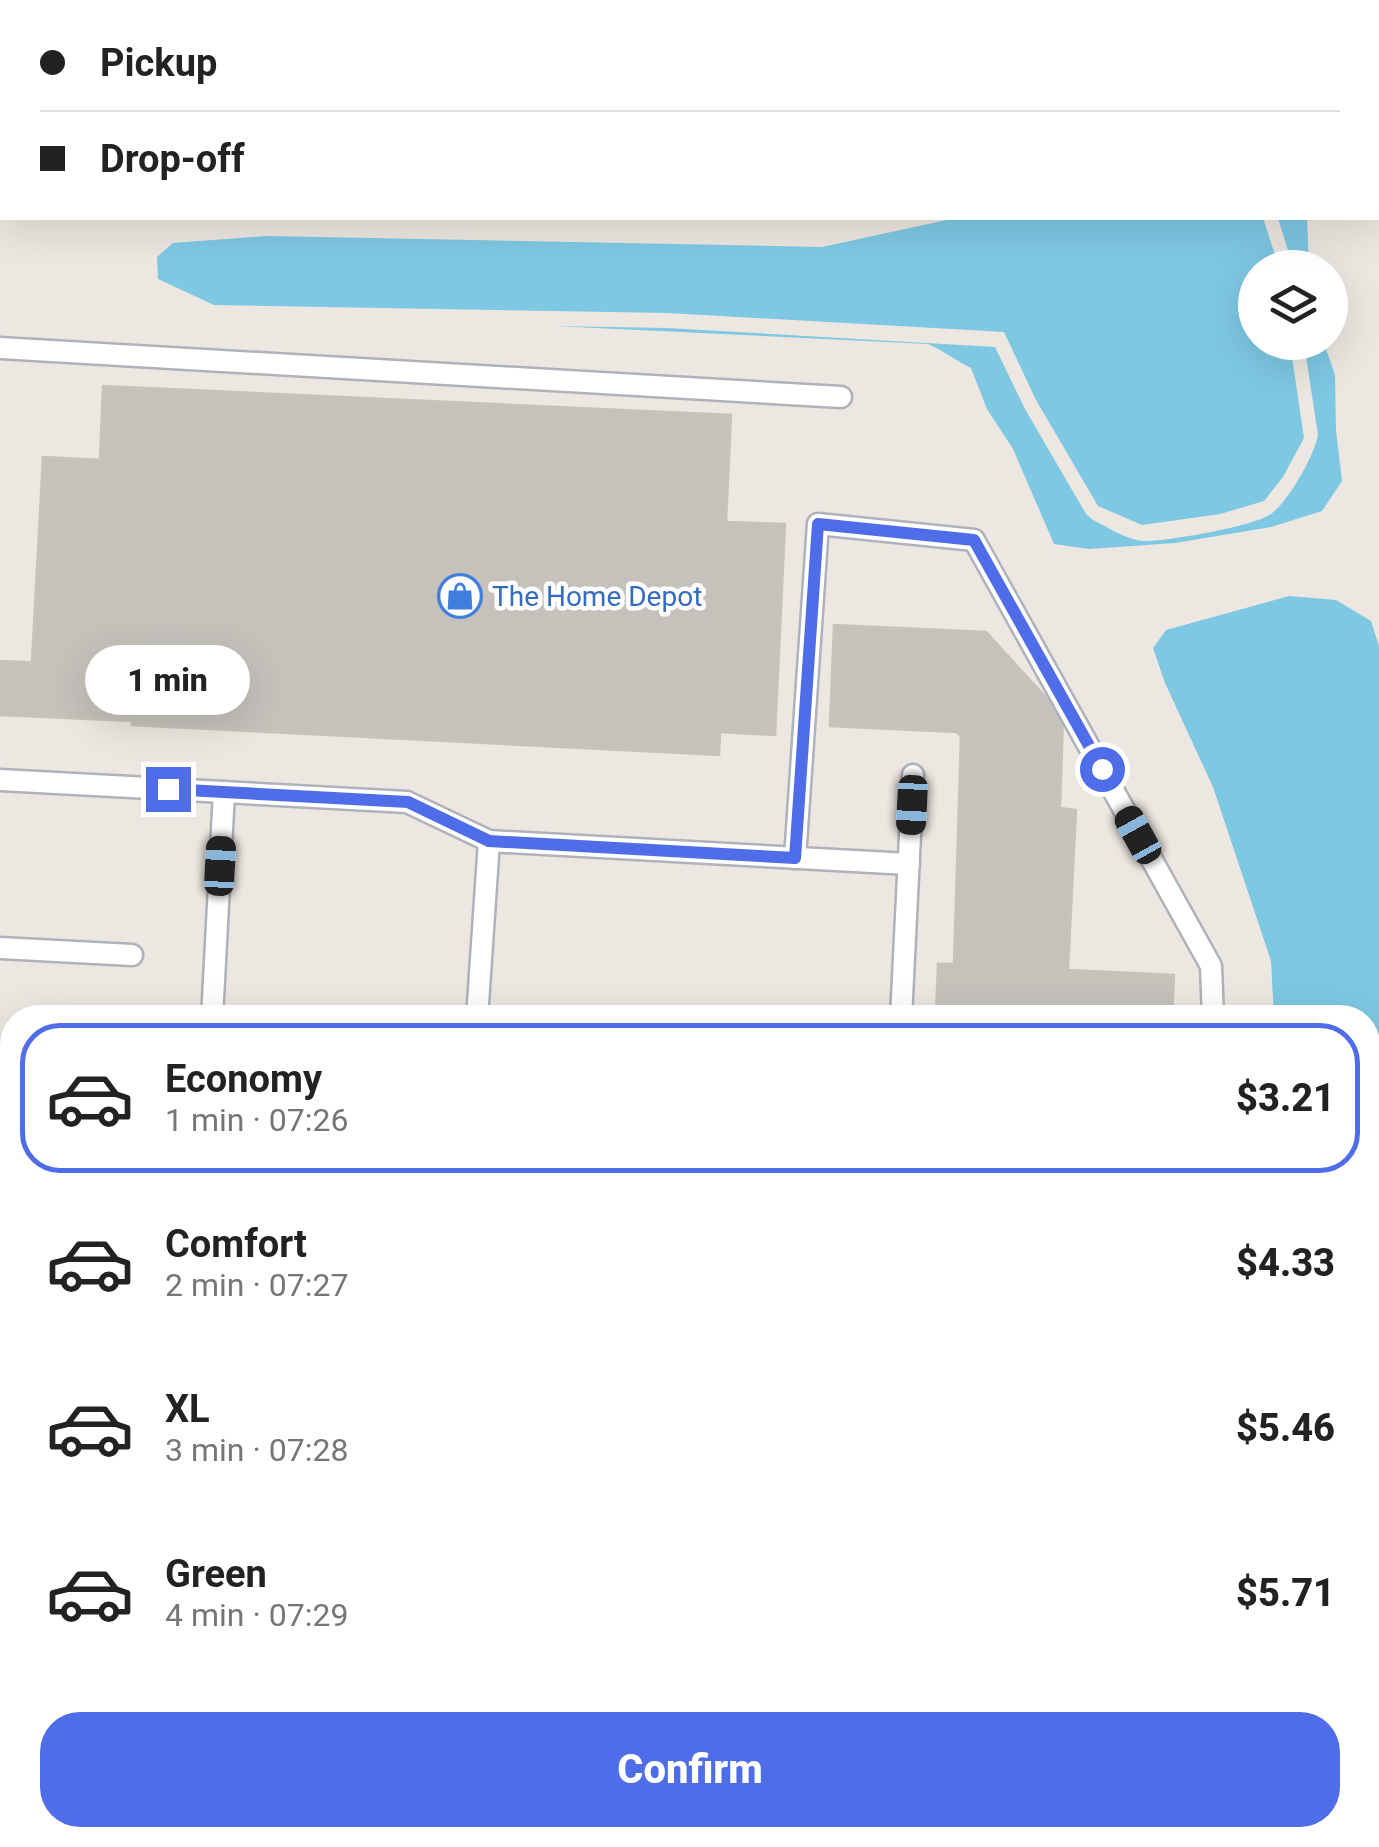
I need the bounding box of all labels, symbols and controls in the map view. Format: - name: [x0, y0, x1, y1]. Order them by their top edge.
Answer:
- text: Pickup: [100, 41, 217, 85]
- text: Drop-off: [100, 137, 245, 181]
- map controls: [1238, 250, 1348, 360]
- button: layers: [1238, 250, 1348, 360]
- shop icon: The Home Depot: [437, 573, 483, 619]
- place label: The Home Depot: [492, 580, 702, 613]
- callout: 1 min: [86, 644, 250, 714]
- text: 1 min: [127, 661, 208, 699]
- route start: [1080, 747, 1125, 792]
- route end: [146, 767, 191, 812]
- car: [895, 774, 929, 836]
- car: [1110, 801, 1166, 869]
- car: [203, 835, 237, 897]
- icon: car: [45, 1053, 135, 1143]
- text: Economy: [165, 1057, 322, 1101]
- text: $3.21: [1236, 1076, 1335, 1120]
- text: 1 min · 07:26: [165, 1101, 348, 1139]
- icon: car: [45, 1218, 135, 1308]
- text: Comfort: [165, 1222, 307, 1266]
- text: $4.33: [1236, 1241, 1335, 1285]
- text: 2 min · 07:27: [165, 1266, 348, 1304]
- icon: car: [45, 1383, 135, 1473]
- text: XL: [165, 1387, 210, 1431]
- text: $5.46: [1236, 1406, 1335, 1450]
- text: 3 min · 07:28: [165, 1431, 348, 1469]
- icon: car: [45, 1548, 135, 1638]
- text: Green: [165, 1552, 267, 1596]
- text: $5.71: [1236, 1571, 1335, 1615]
- text: 4 min · 07:29: [165, 1596, 348, 1634]
- button: Confirm: [40, 1712, 1340, 1827]

